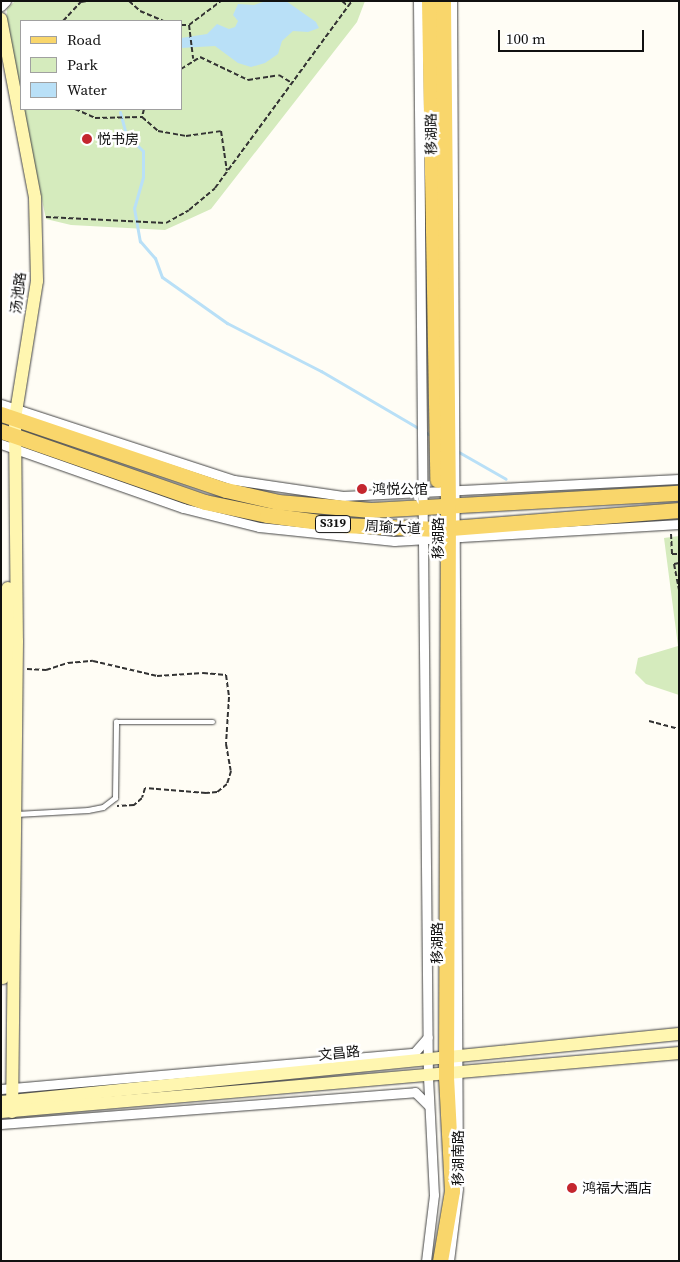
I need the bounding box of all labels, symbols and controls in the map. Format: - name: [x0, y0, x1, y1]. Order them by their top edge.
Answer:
- legend: [20, 20, 182, 110]
- scale bar: [500, 20, 646, 52]
- text: 100 m: [506, 28, 546, 49]
- text: Road: [67, 29, 101, 50]
- text: Park: [67, 54, 98, 75]
- text: Water: [67, 79, 107, 100]
- street label: 移湖路: [422, 113, 440, 155]
- place label: 悦书房: [97, 131, 139, 147]
- marker: 悦书房: [81, 133, 93, 145]
- street label: 汤池路: [7, 271, 29, 315]
- place label: 鸿悦公馆: [372, 481, 428, 497]
- marker: 鸿悦公馆: [356, 483, 368, 495]
- road number: S319: [314, 514, 352, 534]
- street label: 周瑜大道: [365, 517, 421, 537]
- street label: 移湖路: [430, 517, 446, 559]
- street label: 移湖路: [429, 922, 445, 964]
- street label: 文昌路: [317, 1042, 361, 1064]
- street label: 移湖南路: [450, 1130, 466, 1186]
- place label: 鸿福大酒店: [582, 1180, 652, 1196]
- marker: 鸿福大酒店: [566, 1182, 578, 1194]

